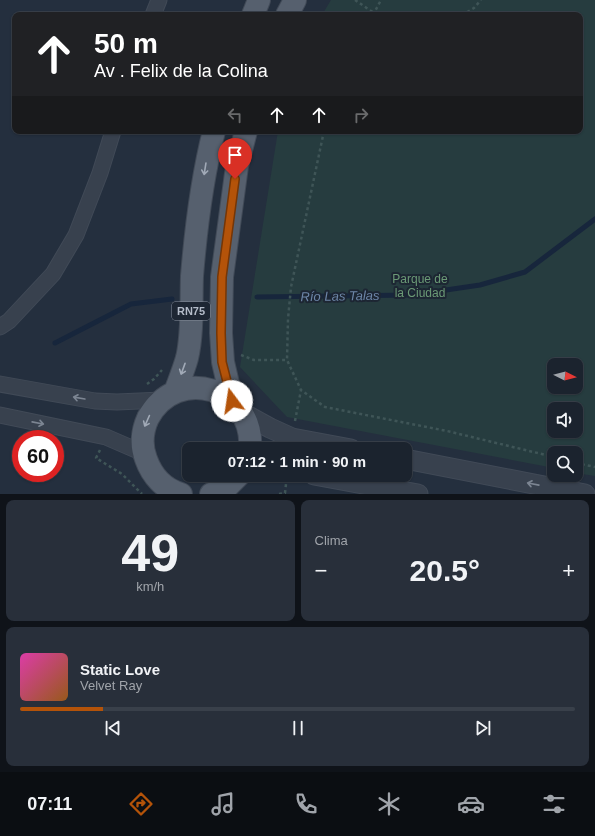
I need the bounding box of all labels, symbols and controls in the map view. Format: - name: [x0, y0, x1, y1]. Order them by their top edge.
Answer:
- icon: ahead: [28, 28, 80, 80]
- text: 50 m: [94, 28, 158, 59]
- text: Av . Felix de la Colina: [94, 61, 268, 81]
- icon: left: [224, 104, 246, 126]
- icon: ahead: [266, 104, 288, 126]
- icon: ahead: [308, 104, 330, 126]
- icon: right: [350, 104, 372, 126]
- pin: [218, 138, 252, 179]
- icon: arrive: [224, 144, 246, 166]
- one-way arrow: [201, 162, 209, 175]
- park label: Parque de la Ciudad: [392, 272, 448, 300]
- water label: Río Las Talas: [300, 288, 380, 304]
- road number: RN75: [172, 302, 210, 320]
- north arrow: [547, 358, 583, 394]
- map controls: [547, 358, 583, 482]
- one-way arrow: [179, 363, 187, 375]
- position arrow: [211, 380, 253, 422]
- one-way arrow: [73, 394, 86, 402]
- button: sound: [547, 402, 583, 438]
- one-way arrow: [143, 415, 151, 427]
- one-way arrow: [31, 419, 44, 427]
- speed limit sign: 60: [12, 430, 64, 482]
- button: search: [547, 446, 583, 482]
- text: 07:12 · 1 min · 90 m: [228, 453, 366, 470]
- one-way arrow: [527, 480, 540, 488]
- text: 49: [121, 524, 179, 582]
- text: Clima: [315, 533, 348, 548]
- text: 20.5°: [410, 554, 480, 587]
- text: −: [315, 558, 327, 583]
- text: +: [562, 558, 575, 583]
- text: km/h: [136, 579, 164, 594]
- text: Static Love: [80, 661, 160, 678]
- text: Velvet Ray: [80, 678, 142, 693]
- icon: previous: [102, 717, 124, 739]
- icon: pause: [287, 717, 309, 739]
- icon: next: [472, 717, 494, 739]
- icon: directions: [127, 790, 155, 818]
- icon: music: [209, 790, 237, 818]
- icon: phone: [292, 790, 320, 818]
- icon: climate: [375, 790, 403, 818]
- icon: car: [457, 790, 485, 818]
- icon: filters: [540, 790, 568, 818]
- text: 07:11: [27, 794, 72, 814]

